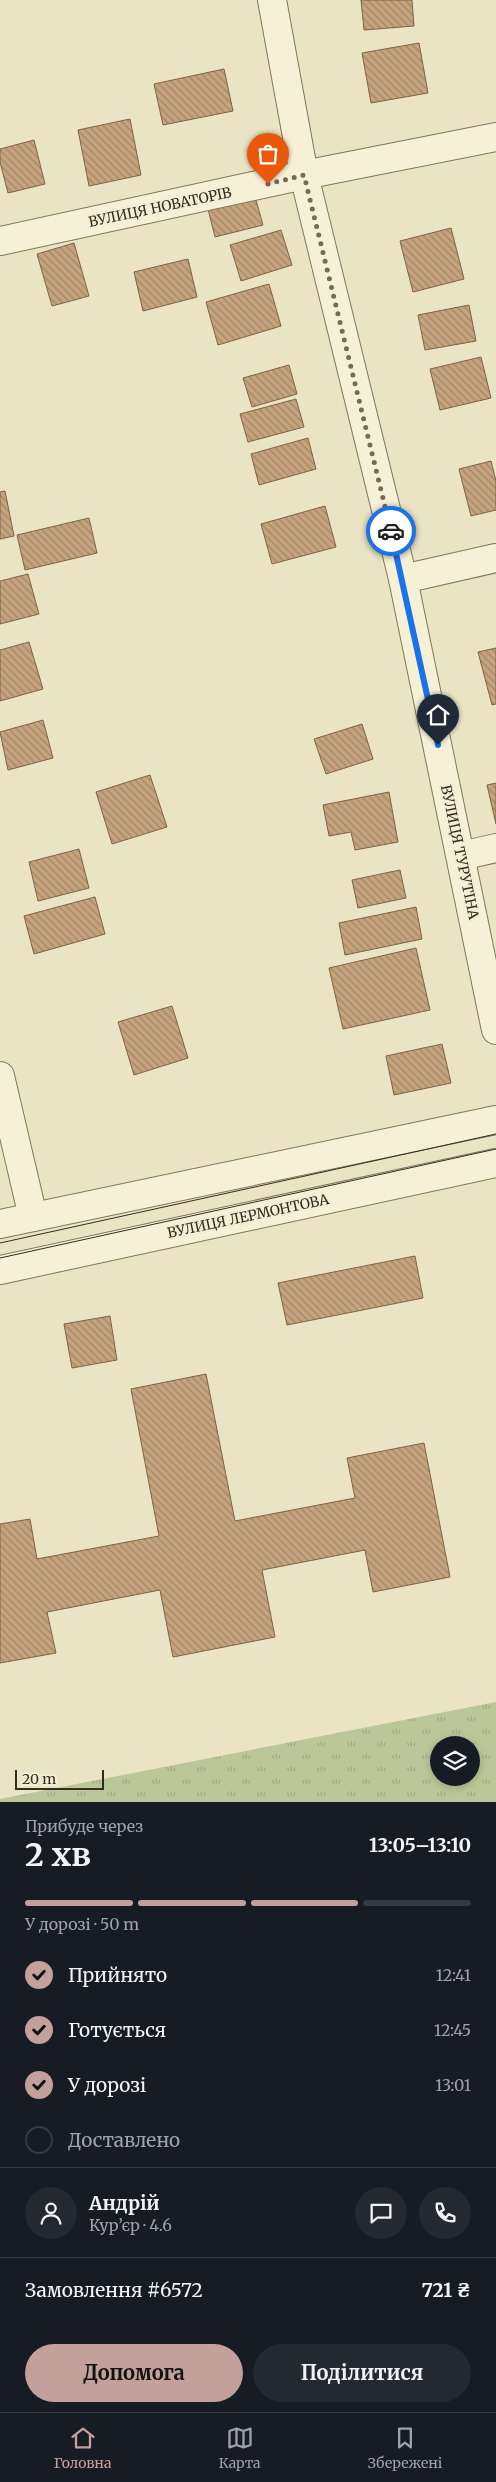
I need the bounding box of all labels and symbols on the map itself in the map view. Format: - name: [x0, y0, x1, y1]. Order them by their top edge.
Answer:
- pin: [247, 133, 289, 184]
- street label: ВУЛИЦЯ НОВАТОРІВ: [87, 183, 233, 231]
- courier: [366, 506, 416, 556]
- pin: [417, 694, 459, 745]
- street label: ВУЛИЦЯ ТУРУТІНА: [437, 783, 483, 921]
- street label: ВУЛИЦЯ ЛЕРМОНТОВА: [166, 1190, 331, 1242]
- scale bar: [15, 1767, 104, 1790]

